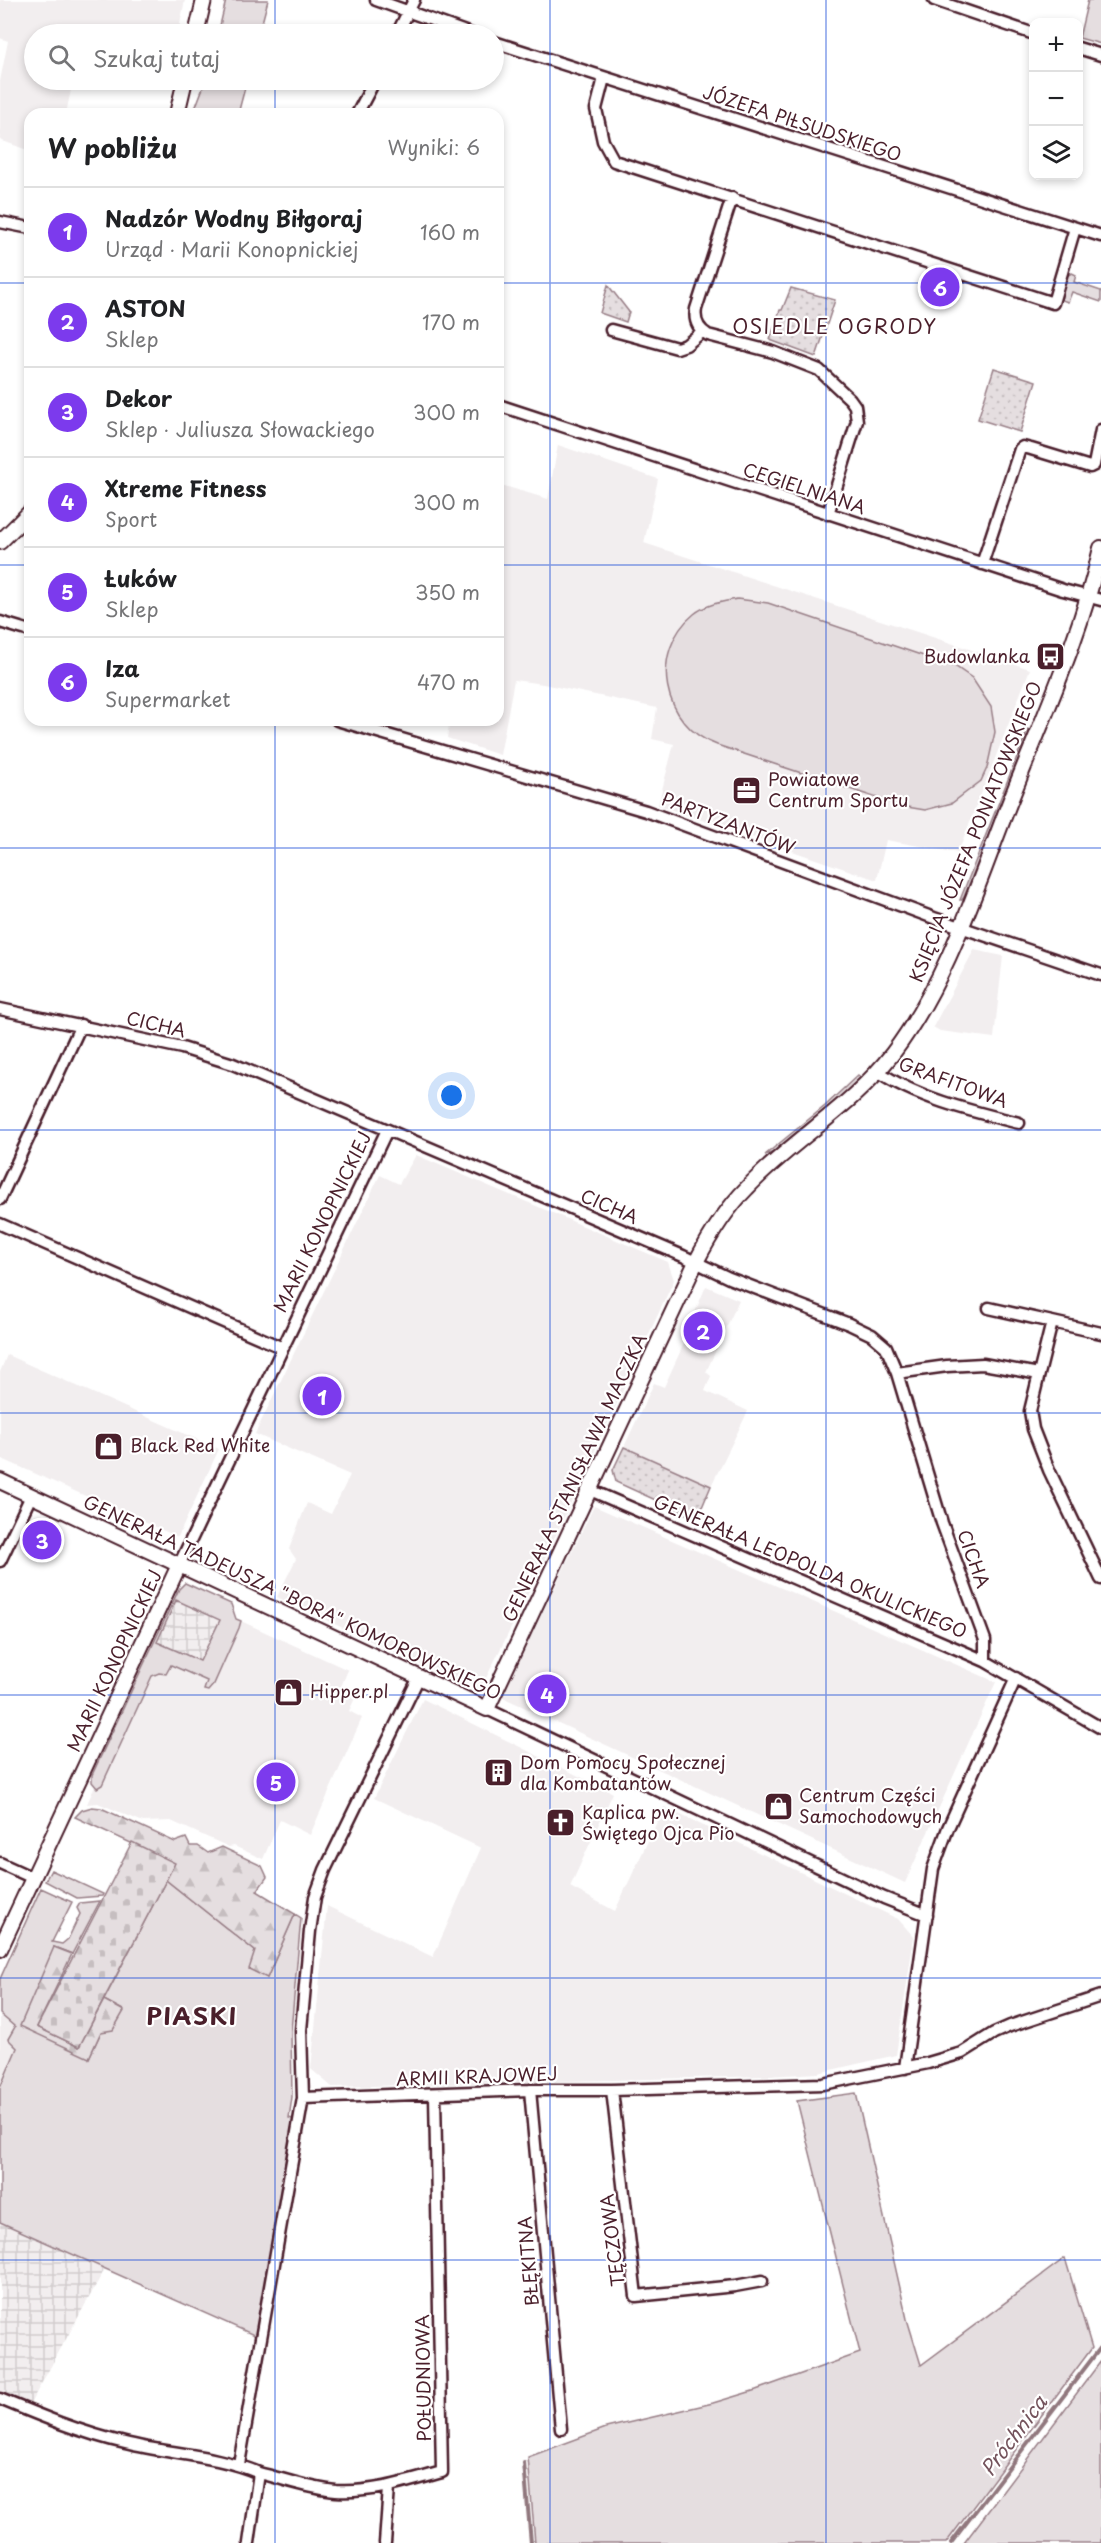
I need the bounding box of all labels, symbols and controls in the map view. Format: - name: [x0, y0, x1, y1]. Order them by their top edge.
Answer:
- map controls: [1029, 18, 1083, 180]
- button: +: [1029, 18, 1083, 72]
- search box: [24, 24, 504, 90]
- icon: search: [45, 41, 78, 74]
- text: Szukaj tutaj: [93, 41, 220, 74]
- button: −: [1029, 72, 1083, 126]
- street label: JÓZEFA PIŁSUDSKIEGO: [700, 78, 905, 168]
- button: layers: [1029, 126, 1083, 180]
- text: W pobliżu: [48, 128, 177, 167]
- text: Wyniki: 6: [388, 132, 480, 162]
- text: Nadzór Wodny Biłgoraj: [105, 201, 362, 234]
- text: 1: [63, 217, 72, 247]
- text: 160 m: [420, 217, 480, 247]
- text: Urząd · Marii Konopnickiej: [105, 234, 359, 264]
- pin: 6: [920, 264, 960, 310]
- text: ASTON: [105, 291, 186, 324]
- text: 2: [60, 307, 75, 337]
- text: 170 m: [422, 307, 480, 337]
- district label: OSIEDLE OGRODY: [732, 311, 938, 341]
- text: Sklep: [105, 324, 159, 354]
- text: Dekor: [105, 381, 172, 414]
- text: 3: [61, 397, 74, 427]
- text: 300 m: [413, 397, 480, 427]
- text: Sklep · Juliusza Słowackiego: [105, 414, 375, 444]
- street label: CEGIELNIANA: [740, 455, 869, 520]
- text: Xtreme Fitness: [105, 471, 266, 504]
- text: 4: [61, 487, 74, 517]
- text: 300 m: [413, 487, 480, 517]
- text: Sport: [105, 504, 157, 534]
- text: Łuków: [105, 561, 177, 594]
- text: 5: [61, 577, 74, 607]
- text: 350 m: [415, 577, 480, 607]
- text: Sklep: [105, 594, 159, 624]
- bus stop icon: Budowlanka: [1035, 641, 1067, 673]
- place label: Budowlanka: [924, 642, 1031, 669]
- text: Iza: [105, 651, 139, 684]
- text: 6: [60, 667, 75, 697]
- text: 470 m: [417, 667, 480, 697]
- street label: KSIĘCIA JÓZEFA PONIATOWSKIEGO: [902, 677, 1047, 986]
- text: Supermarket: [105, 684, 231, 714]
- place label: Powiatowe Centrum Sportu: [768, 765, 908, 813]
- office icon: Powiatowe Centrum Sportu: [731, 774, 763, 806]
- street label: PARTYZANTÓW: [658, 785, 800, 861]
- street label: CICHA: [124, 1004, 189, 1044]
- street label: GRAFITOWA: [895, 1049, 1012, 1114]
- your location: [437, 1081, 466, 1110]
- street label: MARII KONOPNICKIEJ: [266, 1126, 377, 1317]
- street label: CICHA: [577, 1181, 643, 1230]
- pin: 2: [684, 1308, 722, 1354]
- street label: GENERAŁA STANISŁAWA MACZKA: [495, 1329, 653, 1626]
- pin: 1: [302, 1374, 342, 1418]
- shop icon: Black Red White: [93, 1430, 125, 1462]
- place label: Black Red White: [130, 1431, 270, 1458]
- street label: GENERAŁA LEOPOLDA OKULICKIEGO: [650, 1487, 972, 1644]
- street label: GENERAŁA TADEUSZA "BORA" KOMOROWSKIEGO: [79, 1488, 506, 1706]
- pin: 3: [22, 1518, 62, 1562]
- street label: CICHA: [951, 1526, 997, 1592]
- street label: MARII KONOPNICKIEJ: [59, 1565, 168, 1756]
- pin: 4: [528, 1672, 566, 1716]
- shop icon: Hipper.pl: [273, 1676, 305, 1708]
- place label: Hipper.pl: [310, 1677, 389, 1704]
- place label: Dom Pomocy Społecznej dla Kombatantów: [520, 1748, 726, 1796]
- building icon: Dom Pomocy Społecznej dla Kombatantów: [483, 1757, 515, 1789]
- pin: 5: [256, 1760, 296, 1804]
- place label: Centrum Części Samochodowych: [799, 1781, 942, 1829]
- shop icon: Centrum Części Samochodowych: [762, 1790, 794, 1822]
- place label: Kaplica pw. Świętego Ojca Pio: [582, 1798, 734, 1846]
- church icon: Kaplica pw. Świętego Ojca Pio: [545, 1807, 577, 1839]
- district label: PIASKI: [146, 1997, 238, 2033]
- street label: ARMII KRAJOWEJ: [396, 2059, 558, 2092]
- street label: TĘCZOWA: [592, 2192, 631, 2288]
- street label: BŁĘKITNA: [510, 2215, 545, 2307]
- street label: POŁUDNIOWA: [408, 2314, 437, 2442]
- water label: Próchnica: [973, 2388, 1054, 2482]

